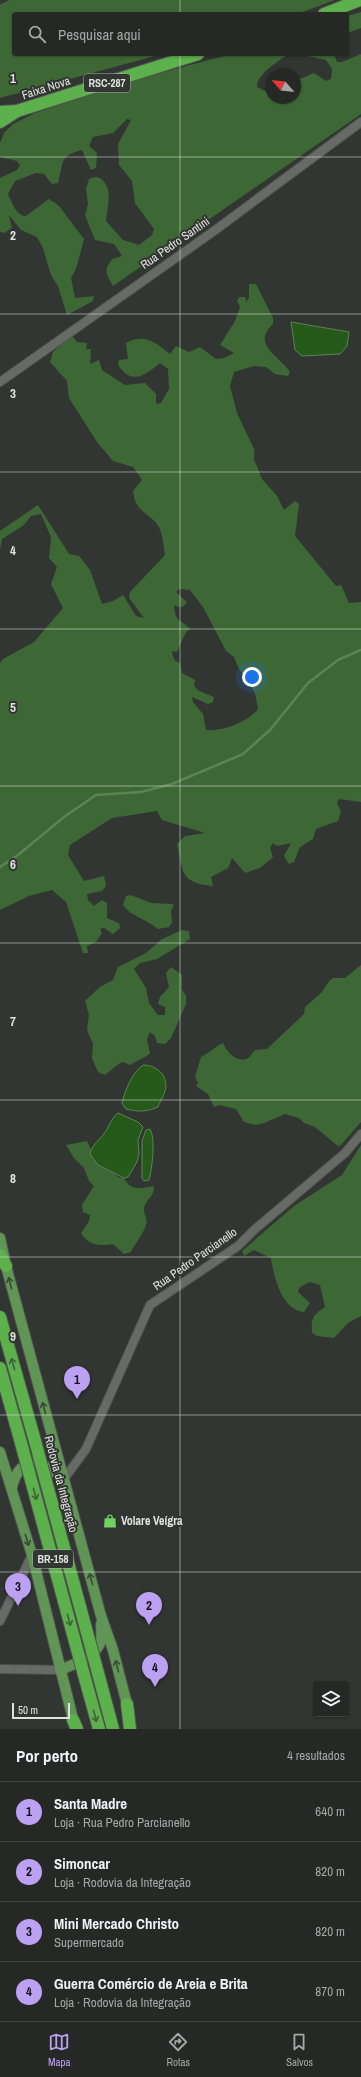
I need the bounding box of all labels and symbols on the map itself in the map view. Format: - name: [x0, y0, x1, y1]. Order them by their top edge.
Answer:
- north arrow: [265, 68, 301, 104]
- text: 1: [10, 70, 16, 87]
- street label: Faixa Nova: [20, 73, 73, 103]
- road number: RSC-287: [84, 74, 130, 92]
- street label: Rua Pedro Santini: [137, 213, 213, 273]
- text: 2: [10, 227, 16, 244]
- text: 3: [10, 385, 16, 402]
- text: 4: [10, 542, 16, 559]
- your location: [242, 667, 262, 687]
- text: 5: [10, 699, 16, 716]
- text: 6: [10, 856, 16, 873]
- text: 7: [10, 1013, 16, 1030]
- text: 8: [10, 1170, 16, 1187]
- street label: Rua Pedro Parcianello: [150, 1224, 240, 1294]
- one-way arrow: [6, 1277, 13, 1290]
- text: 9: [10, 1328, 16, 1345]
- one-way arrow: [9, 1357, 16, 1370]
- pin: 1: [64, 1366, 90, 1399]
- one-way arrow: [40, 1402, 47, 1415]
- street label: Rodovia da Integração: [40, 1434, 82, 1534]
- one-way arrow: [32, 1487, 39, 1500]
- shop icon: Volare Veígra: [102, 1513, 118, 1529]
- place label: Volare Veígra: [121, 1513, 183, 1529]
- one-way arrow: [24, 1533, 31, 1546]
- road number: BR-158: [33, 1550, 73, 1568]
- one-way arrow: [86, 1572, 94, 1585]
- pin: 3: [5, 1573, 31, 1606]
- pin: 2: [136, 1592, 162, 1625]
- one-way arrow: [66, 1613, 73, 1626]
- pin: 4: [142, 1654, 168, 1687]
- one-way arrow: [113, 1660, 120, 1673]
- scale bar: [12, 1701, 70, 1720]
- one-way arrow: [92, 1709, 99, 1722]

